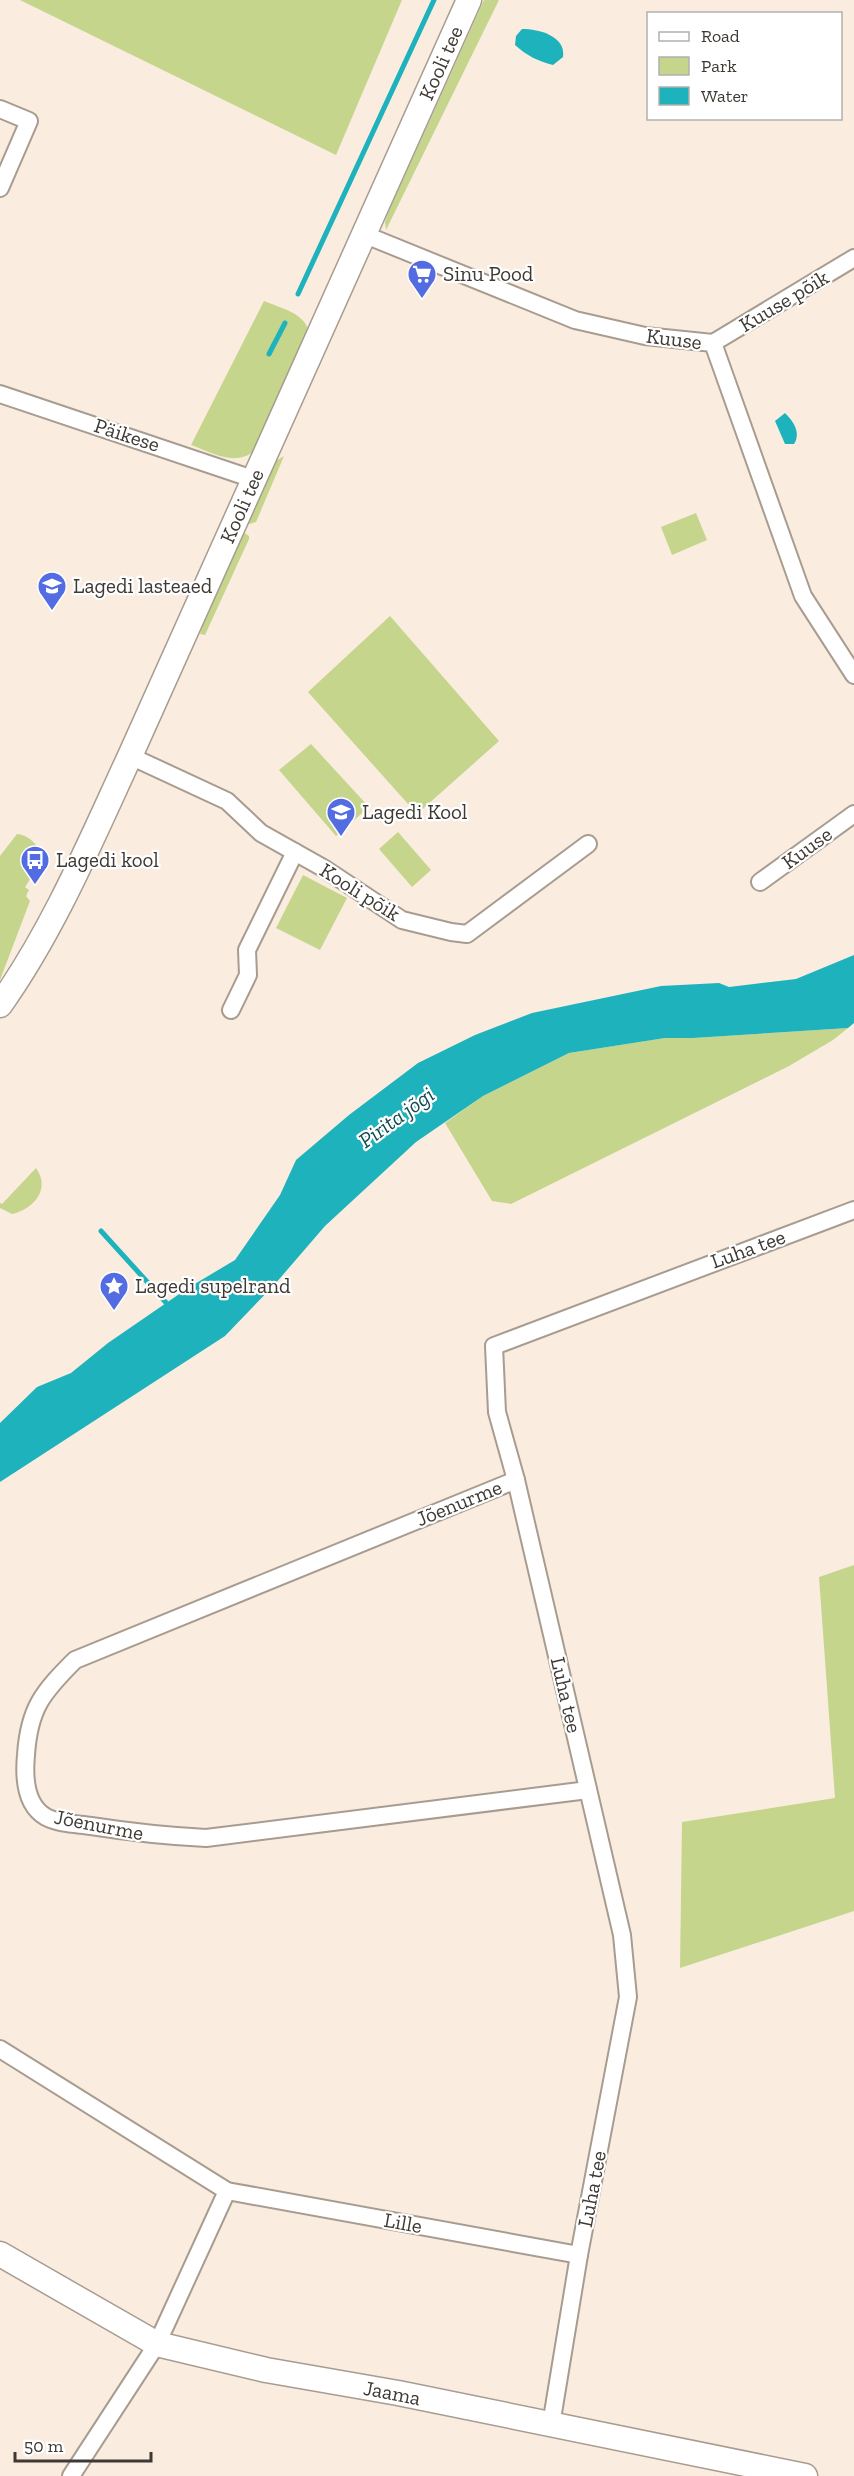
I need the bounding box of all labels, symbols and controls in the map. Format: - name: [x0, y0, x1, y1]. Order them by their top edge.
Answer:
- legend: [647, 12, 842, 120]
- street label: Kooli tee: [413, 22, 468, 104]
- text: Road: [701, 25, 740, 47]
- text: Park: [701, 55, 737, 77]
- text: Water: [701, 85, 748, 107]
- supermarket icon: Sinu Pood: [406, 258, 438, 300]
- place label: Sinu Pood: [443, 261, 534, 286]
- street label: Kuuse põik: [735, 264, 833, 337]
- street label: Kuuse: [645, 323, 703, 354]
- street label: Päikese: [91, 412, 163, 457]
- street label: Kooli tee: [214, 465, 269, 547]
- school or university icon: Lagedi lasteaed: [36, 570, 68, 612]
- place label: Lagedi lasteaed: [73, 573, 213, 598]
- school or university icon: Lagedi Kool: [325, 796, 357, 838]
- place label: Lagedi Kool: [362, 799, 468, 824]
- street label: Kuuse: [777, 821, 837, 874]
- bus stop icon: Lagedi kool: [19, 844, 51, 886]
- place label: Lagedi kool: [56, 847, 159, 872]
- street label: Kooli põik: [315, 857, 405, 926]
- water label: Pirita jõgi: [353, 1081, 440, 1154]
- street label: Luha tee: [707, 1224, 789, 1273]
- place icon: Lagedi supelrand: [98, 1270, 130, 1312]
- place label: Lagedi supelrand: [135, 1273, 291, 1298]
- street label: Jõenurme: [412, 1474, 505, 1531]
- street label: Luha tee: [546, 1654, 587, 1735]
- street label: Jõenurme: [52, 1804, 146, 1845]
- street label: Luha tee: [572, 2148, 611, 2229]
- street label: Lille: [382, 2207, 424, 2238]
- street label: Jaama: [361, 2375, 423, 2410]
- scale bar: [15, 2425, 152, 2463]
- text: 50 m: [24, 2435, 64, 2457]

